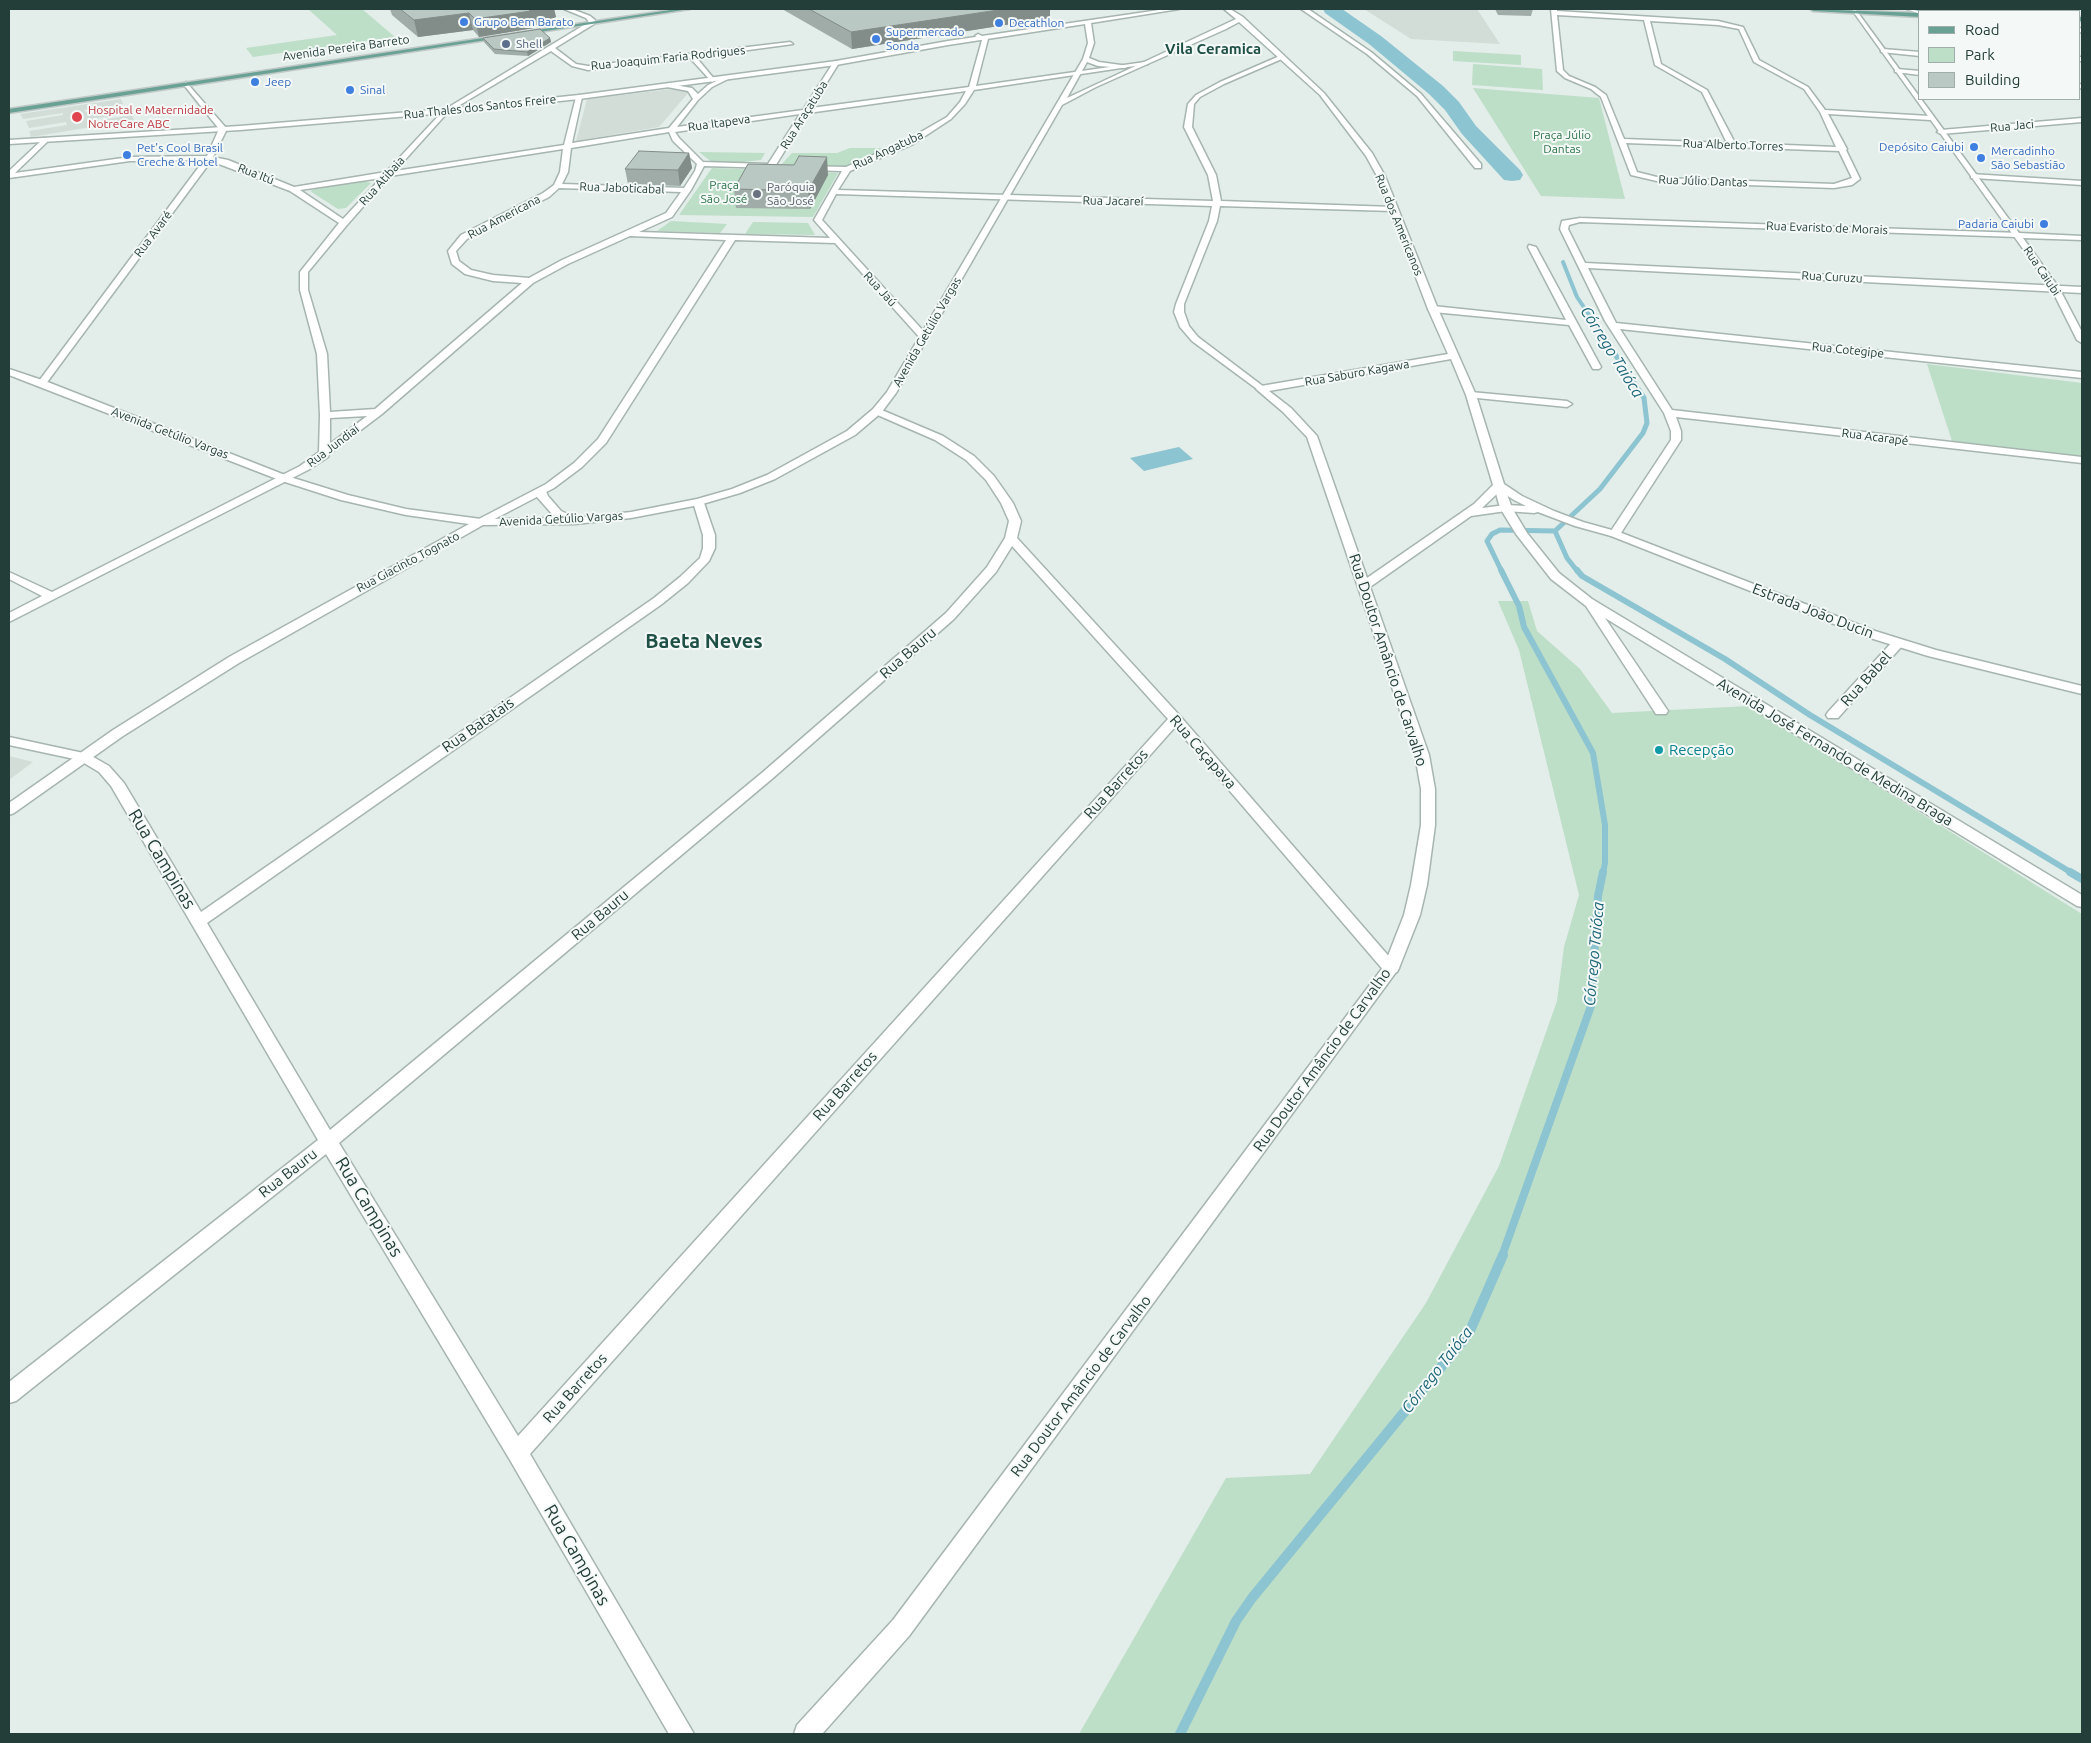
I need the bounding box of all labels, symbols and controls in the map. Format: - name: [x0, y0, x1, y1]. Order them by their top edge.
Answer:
- legend: [1918, 10, 2081, 100]
- place label: Grupo Bem Barato: [474, 15, 574, 29]
- marker: Grupo Bem Barato: [458, 16, 470, 28]
- place label: Decathlon: [1009, 16, 1064, 30]
- marker: Decathlon: [993, 17, 1005, 29]
- text: Road: [1965, 21, 2000, 38]
- place label: Supermercado Sonda: [886, 25, 965, 53]
- street label: Avenida Pereira Barreto: [282, 32, 410, 64]
- marker: Supermercado Sonda: [870, 33, 882, 45]
- place label: Shell: [516, 37, 542, 51]
- marker: Shell: [500, 38, 512, 50]
- district label: Vila Ceramica: [1165, 40, 1261, 58]
- street label: Rua Joaquim Faria Rodrigues: [590, 43, 746, 73]
- text: Park: [1965, 46, 1995, 63]
- text: Building: [1965, 71, 2020, 88]
- place label: Jeep: [265, 75, 291, 89]
- marker: Jeep: [249, 76, 261, 88]
- street label: Rua Araçatuba: [777, 78, 831, 152]
- place label: Sinal: [360, 83, 385, 97]
- marker: Sinal: [344, 84, 356, 96]
- street label: Rua Thales dos Santos Freire: [403, 92, 557, 122]
- place label: Hospital e Maternidade NotreCare ABC: [88, 103, 214, 131]
- marker: Hospital e Maternidade NotreCare ABC: [70, 110, 84, 124]
- street label: Rua Itapeva: [687, 111, 751, 135]
- street label: Rua Jaci: [1990, 117, 2034, 135]
- street label: Rua Angatuba: [851, 127, 925, 173]
- park label: Praça Júlio Dantas: [1533, 128, 1591, 156]
- street label: Rua Alberto Torres: [1682, 136, 1784, 154]
- place label: Depósito Caiubi: [1879, 140, 1964, 154]
- place label: Pet's Cool Brasil Creche & Hotel: [137, 141, 223, 169]
- marker: Depósito Caiubi: [1968, 141, 1980, 153]
- place label: Mercadinho São Sebastião: [1991, 144, 2065, 172]
- marker: Pet's Cool Brasil Creche & Hotel: [121, 149, 133, 161]
- marker: Mercadinho São Sebastião: [1975, 152, 1987, 164]
- street label: Rua Atibaia: [356, 154, 408, 208]
- street label: Rua Itú: [236, 160, 276, 188]
- street label: Rua dos Americanos: [1372, 172, 1426, 278]
- street label: Rua Júlio Dantas: [1658, 172, 1748, 190]
- park label: Praça São José: [701, 178, 747, 206]
- street label: Rua Jaboticabal: [579, 179, 665, 197]
- place label: Paróquia São José: [767, 180, 815, 208]
- marker: Paróquia São José: [751, 188, 763, 200]
- street label: Rua Americana: [465, 192, 543, 242]
- street label: Rua Jacareí: [1082, 193, 1144, 209]
- street label: Rua Avaré: [131, 208, 175, 260]
- place label: Padaria Caiubi: [1958, 217, 2034, 231]
- marker: Padaria Caiubi: [2038, 218, 2050, 230]
- street label: Rua Evaristo de Morais: [1766, 219, 1888, 237]
- street label: Rua Caiubi: [2020, 244, 2064, 298]
- street label: Rua Curuzu: [1801, 268, 1863, 286]
- street label: Rua Jaú: [860, 269, 900, 309]
- street label: Avenida Getúlio Vargas: [890, 275, 964, 389]
- water label: Córrego Taióca: [1576, 303, 1648, 401]
- street label: Rua Cotegipe: [1811, 339, 1885, 361]
- street label: Rua Saburo Kagawa: [1304, 357, 1410, 389]
- street label: Avenida Getúlio Vargas: [109, 404, 231, 462]
- street label: Rua Jundiaí: [304, 422, 362, 470]
- street label: Rua Acarapé: [1841, 426, 1909, 448]
- street label: Avenida Getúlio Vargas: [499, 509, 623, 529]
- street label: Rua Giacinto Tognato: [354, 529, 462, 595]
- street label: Rua Doutor Amâncio de Carvalho: [1345, 552, 1431, 768]
- street label: Estrada João Ducin: [1750, 580, 1876, 642]
- street label: Rua Bauru: [876, 624, 940, 682]
- district label: Baeta Neves: [645, 629, 763, 653]
- street label: Rua Babel: [1837, 648, 1895, 710]
- street label: Avenida José Fernando de Medina Braga: [1714, 674, 1956, 830]
- street label: Rua Batatais: [439, 694, 517, 756]
- street label: Rua Caçapava: [1166, 711, 1240, 793]
- place label: Recepção: [1669, 741, 1734, 759]
- marker: Recepção: [1653, 744, 1665, 756]
- street label: Rua Barretos: [1080, 746, 1152, 822]
- street label: Rua Campinas: [124, 805, 200, 913]
- street label: Rua Bauru: [568, 886, 632, 944]
- water label: Córrego Taióca: [1580, 901, 1608, 1007]
- street label: Rua Doutor Amâncio de Carvalho: [1249, 965, 1395, 1155]
- street label: Rua Barretos: [809, 1048, 881, 1124]
- street label: Rua Bauru: [255, 1145, 321, 1201]
- street label: Rua Campinas: [331, 1153, 407, 1261]
- street label: Rua Doutor Amâncio de Carvalho: [1007, 1292, 1155, 1480]
- water label: Córrego Taióca: [1397, 1323, 1477, 1417]
- street label: Rua Barretos: [539, 1350, 611, 1426]
- street label: Rua Campinas: [539, 1501, 615, 1609]

